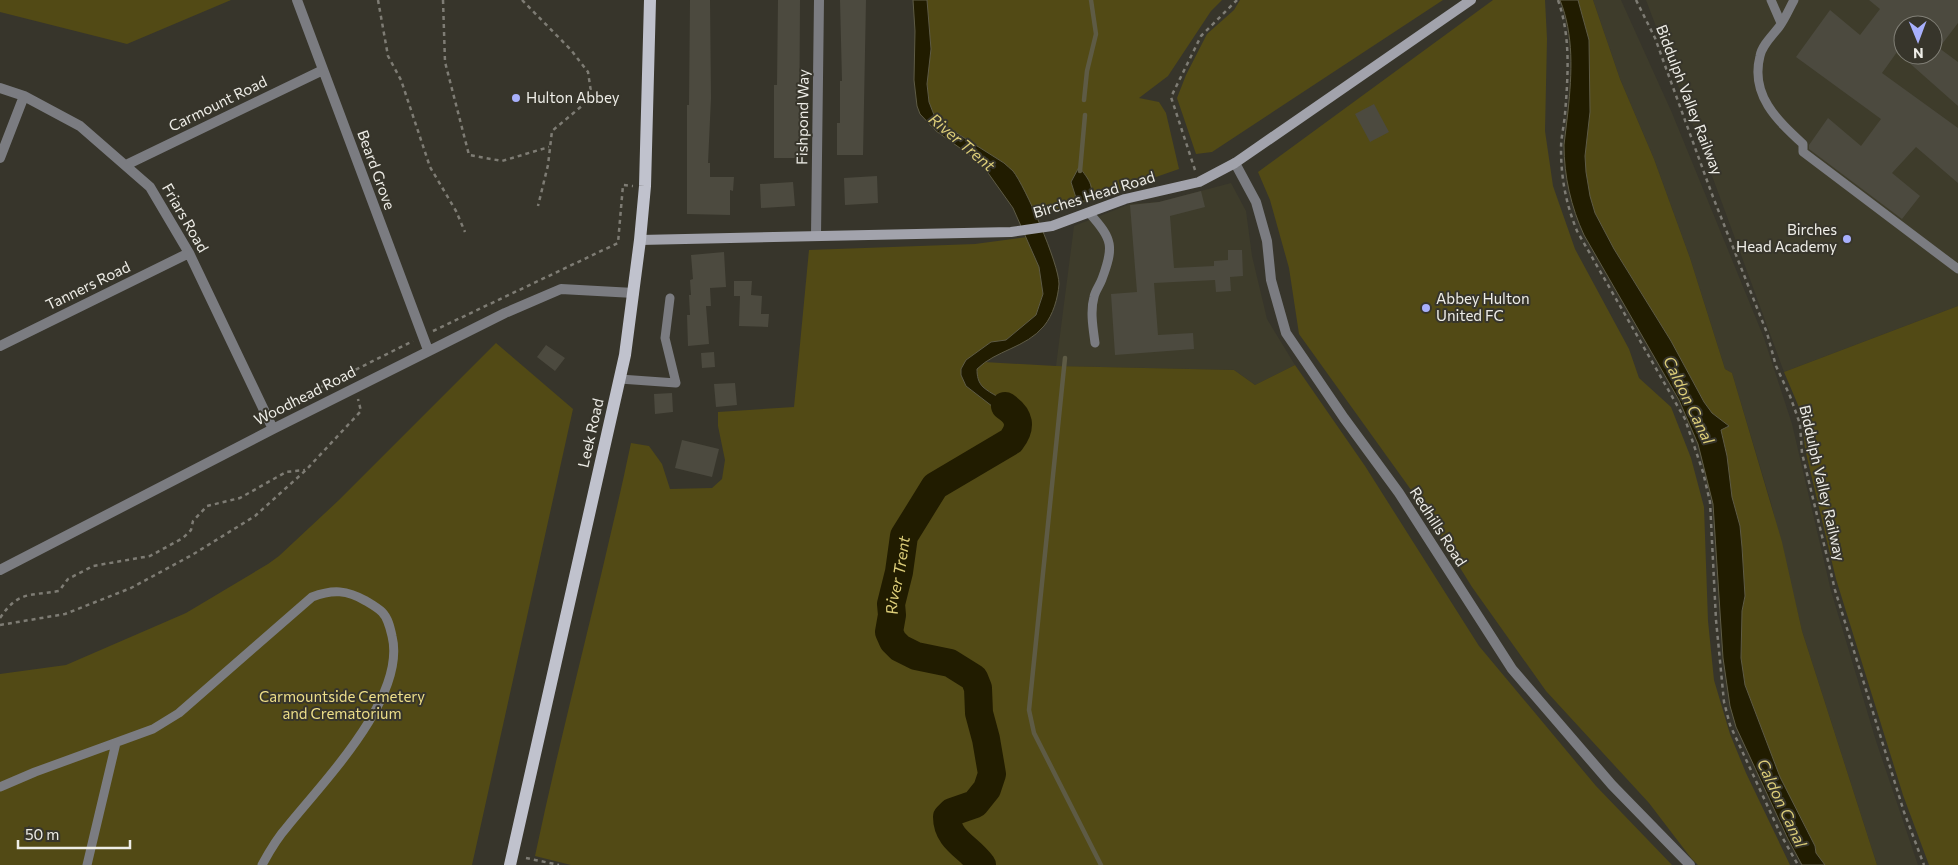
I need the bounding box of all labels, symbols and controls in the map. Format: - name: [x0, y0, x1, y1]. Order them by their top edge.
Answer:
- north arrow: [1893, 15, 1943, 65]
- street label: Biddulph Valley Railway: [1653, 22, 1727, 178]
- text: N: [1913, 45, 1924, 62]
- street label: Fishpond Way: [792, 69, 812, 165]
- street label: Carmount Road: [165, 72, 270, 135]
- place label: Hulton Abbey: [526, 88, 620, 106]
- marker: Hulton Abbey: [510, 92, 522, 104]
- water label: River Trent: [926, 109, 999, 175]
- street label: Beard Grove: [354, 127, 400, 212]
- street label: Birches Head Road: [1031, 167, 1157, 221]
- street label: Friars Road: [159, 180, 213, 255]
- place label: Birches Head Academy: [1736, 220, 1837, 255]
- marker: Birches Head Academy: [1841, 233, 1853, 245]
- street label: Tanners Road: [42, 257, 133, 313]
- place label: Abbey Hulton United FC: [1436, 289, 1529, 324]
- marker: Abbey Hulton United FC: [1420, 302, 1432, 314]
- water label: Caldon Canal: [1660, 353, 1719, 448]
- street label: Woodhead Road: [251, 362, 358, 428]
- street label: Leek Road: [573, 396, 607, 469]
- street label: Biddulph Valley Railway: [1796, 403, 1850, 563]
- street label: Redhills Road: [1407, 483, 1471, 569]
- water label: River Trent: [881, 534, 913, 616]
- park label: Carmountside Cemetery and Crematorium: [259, 687, 425, 722]
- water label: Caldon Canal: [1754, 756, 1812, 851]
- scale bar: [18, 818, 130, 850]
- text: 50 m: [25, 825, 59, 843]

